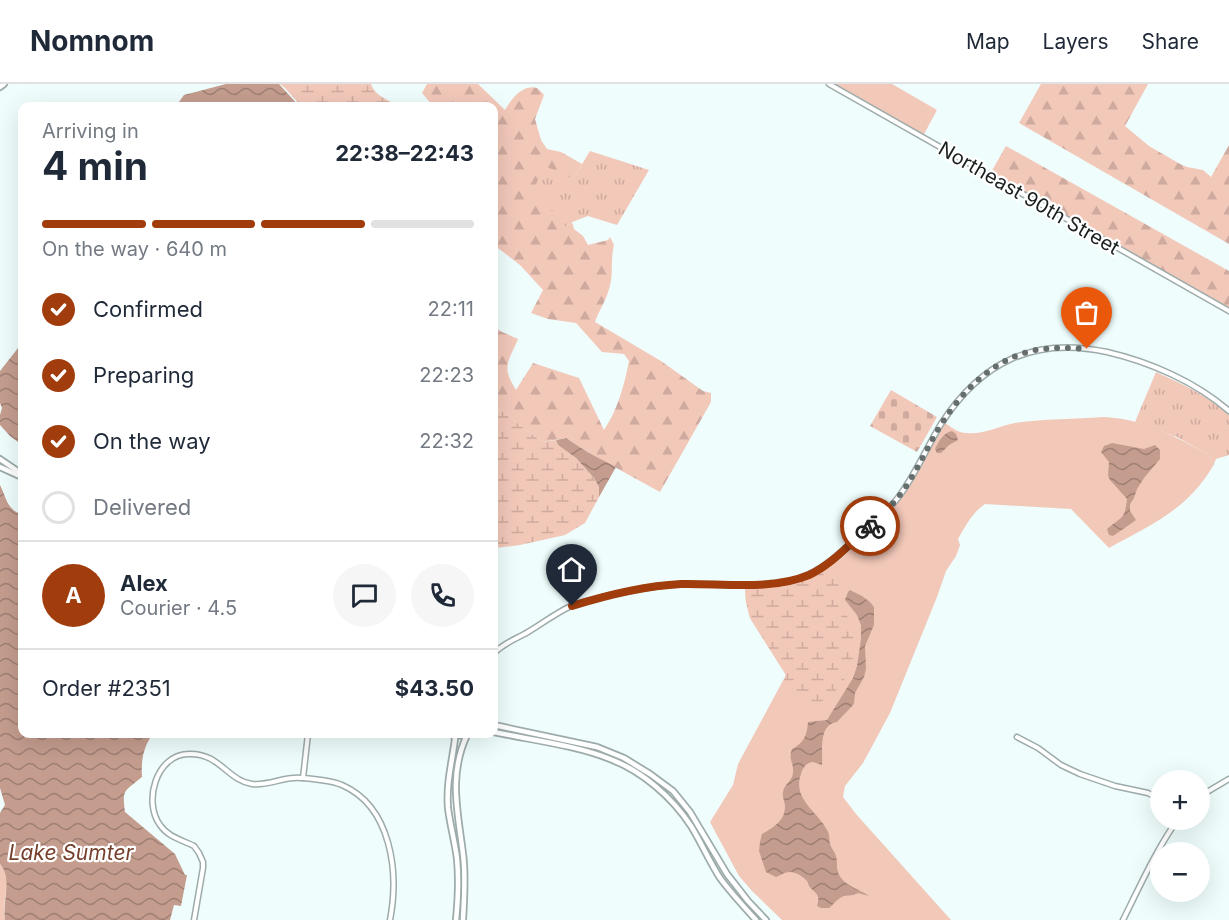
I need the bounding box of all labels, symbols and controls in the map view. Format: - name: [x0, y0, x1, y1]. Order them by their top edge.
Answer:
- text: Nomnom: [30, 24, 154, 58]
- text: Map: [966, 29, 1010, 54]
- text: Layers: [1043, 29, 1109, 54]
- text: Share: [1142, 29, 1199, 54]
- text: Arriving in: [42, 119, 139, 143]
- street label: Northeast 90th Street: [934, 136, 1124, 260]
- text: 22:38–22:43: [335, 140, 474, 166]
- text: 4 min: [42, 142, 148, 189]
- text: On the way · 640 m: [42, 237, 227, 261]
- pin: [1061, 287, 1112, 349]
- icon: check: [42, 293, 75, 326]
- text: Confirmed: [93, 296, 203, 322]
- icon: bag: [1070, 296, 1103, 329]
- text: 22:11: [428, 297, 474, 321]
- icon: check: [42, 359, 75, 392]
- text: Preparing: [93, 362, 194, 388]
- text: 22:23: [419, 363, 474, 387]
- icon: check: [42, 425, 75, 458]
- text: On the way: [93, 428, 211, 454]
- text: 22:32: [419, 429, 474, 453]
- text: Delivered: [93, 494, 191, 520]
- courier: [840, 496, 900, 556]
- icon: bike: [854, 510, 887, 543]
- pin: [546, 544, 597, 606]
- icon: home: [555, 553, 588, 586]
- button: chat: [333, 564, 396, 627]
- button: phone: [411, 564, 474, 627]
- text: Alex: [120, 570, 168, 596]
- text: A: [65, 582, 82, 608]
- text: Courier · 4.5: [120, 596, 237, 620]
- text: Order #2351: [42, 675, 171, 701]
- text: $43.50: [395, 675, 474, 701]
- map controls: [1150, 770, 1210, 902]
- button: +: [1150, 770, 1210, 830]
- water label: Lake Sumter: [9, 840, 134, 865]
- button: −: [1150, 842, 1210, 902]

